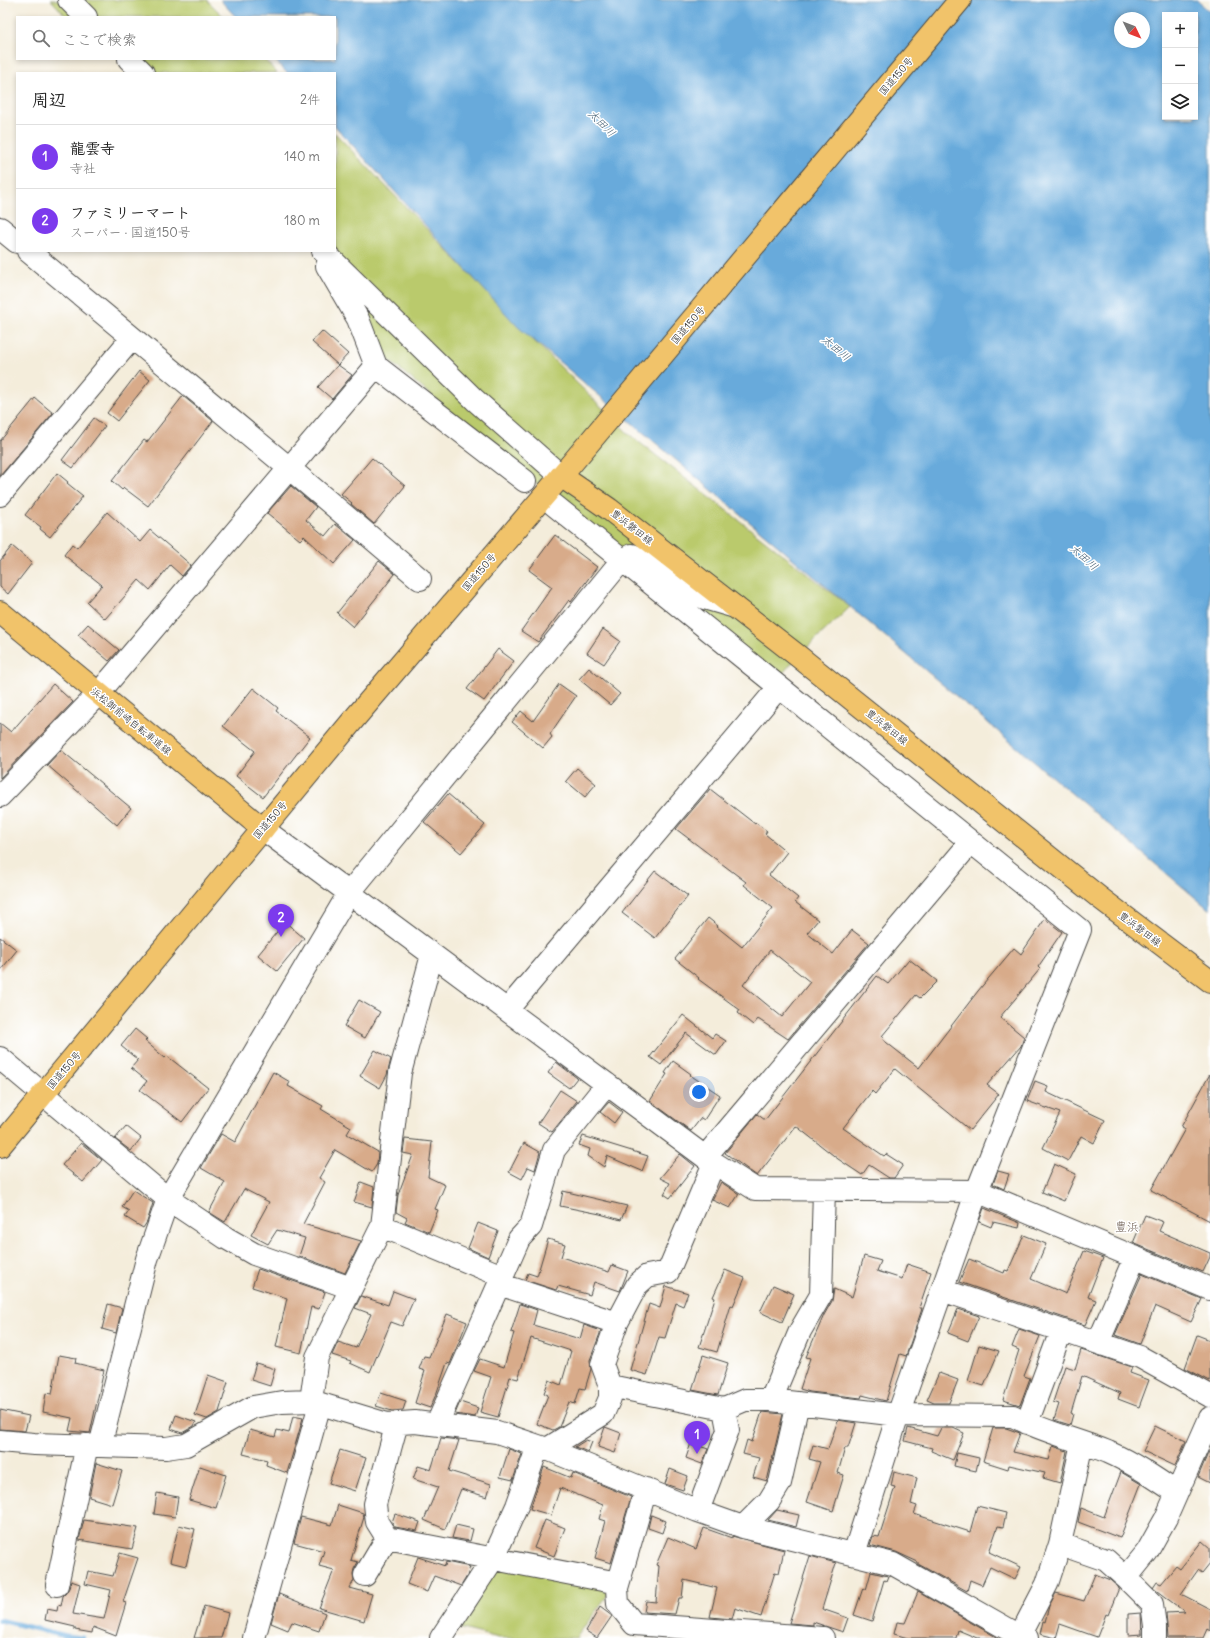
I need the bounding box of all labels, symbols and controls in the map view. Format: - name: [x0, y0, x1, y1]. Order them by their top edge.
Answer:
- north arrow: [1114, 12, 1150, 48]
- map controls: [1162, 12, 1198, 120]
- button: +: [1162, 12, 1198, 48]
- search box: [16, 16, 336, 60]
- icon: search: [30, 27, 52, 49]
- text: ここで検索: [62, 30, 137, 49]
- button: −: [1162, 48, 1198, 84]
- street label: 国道150号: [876, 54, 916, 98]
- button: layers: [1162, 84, 1198, 120]
- text: 周辺: [32, 89, 66, 111]
- text: 2件: [300, 91, 320, 108]
- water label: 太田川: [585, 106, 619, 140]
- text: 龍雲寺: [70, 139, 115, 158]
- text: 1: [42, 148, 48, 165]
- text: 140 m: [284, 148, 320, 165]
- text: 寺社: [70, 160, 96, 177]
- text: ファミリーマート: [70, 203, 191, 222]
- text: 2: [41, 212, 49, 229]
- text: 180 m: [284, 212, 320, 229]
- text: スーパー · 国道150号: [70, 224, 191, 241]
- street label: 国道150号: [668, 303, 708, 347]
- water label: 太田川: [819, 332, 853, 364]
- street label: 豊浜磐田線: [608, 506, 656, 548]
- water label: 太田川: [1067, 541, 1101, 573]
- street label: 国道150号: [459, 550, 499, 594]
- street label: 浜松御前崎自転車道線: [88, 684, 174, 758]
- street label: 豊浜磐田線: [863, 706, 911, 748]
- street label: 国道150号: [250, 798, 290, 842]
- pin: 2: [268, 904, 294, 937]
- street label: 豊浜磐田線: [1116, 909, 1164, 949]
- street label: 国道150号: [44, 1048, 84, 1092]
- your location: [689, 1082, 709, 1102]
- district label: 豊浜: [1115, 1219, 1139, 1234]
- pin: 1: [684, 1421, 710, 1454]

